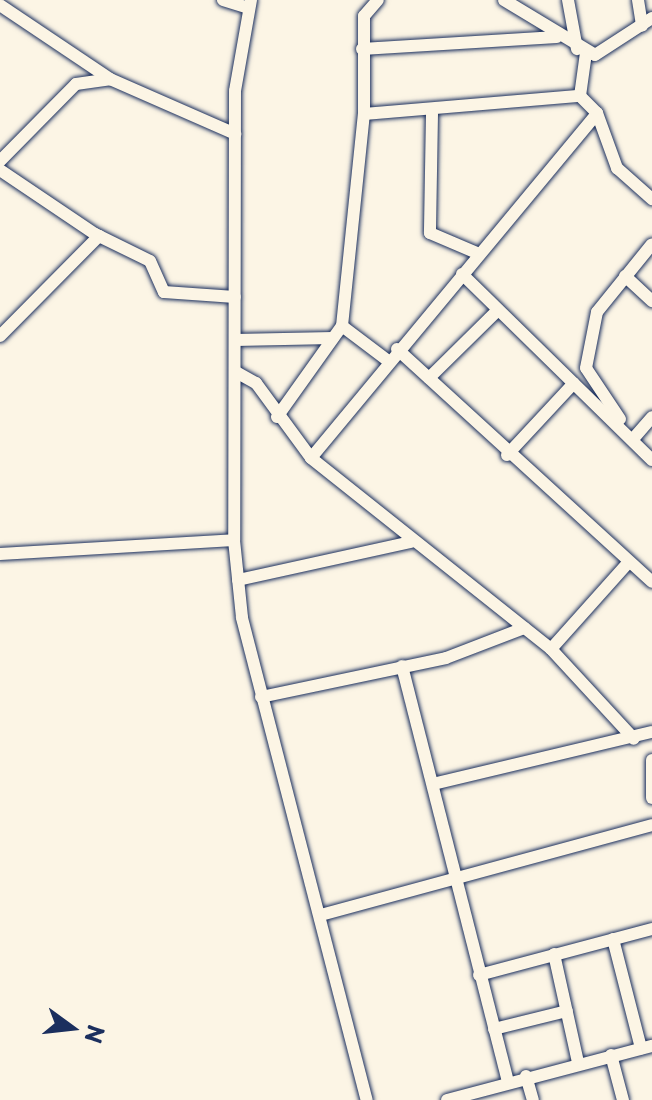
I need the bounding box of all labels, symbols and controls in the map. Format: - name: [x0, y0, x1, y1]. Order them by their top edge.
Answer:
- north arrow: [32, 988, 112, 1068]
- text: N: [77, 1022, 114, 1047]

